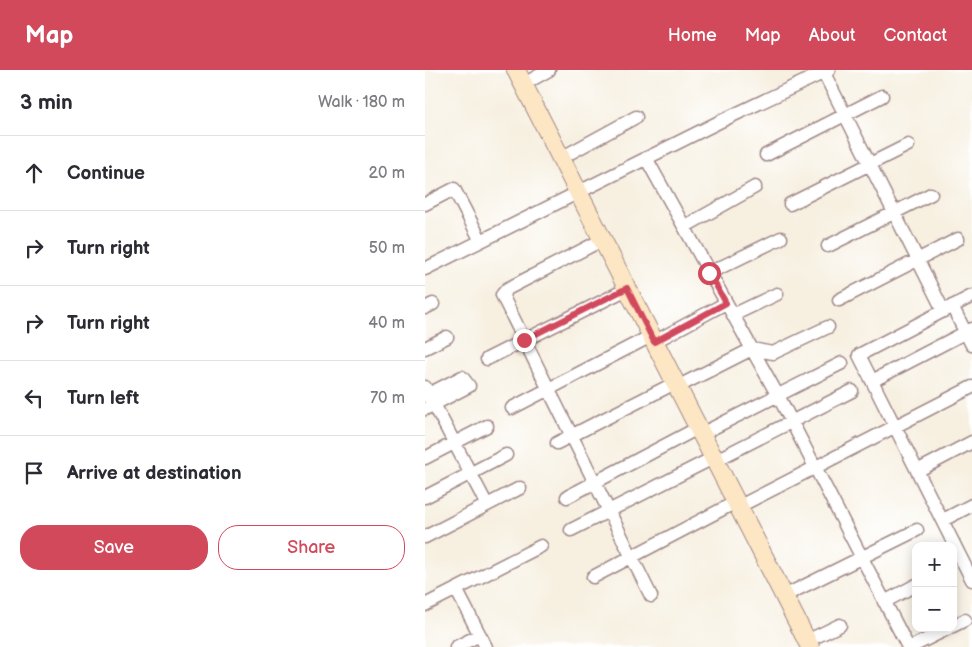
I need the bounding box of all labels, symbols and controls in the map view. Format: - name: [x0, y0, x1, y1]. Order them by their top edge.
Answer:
- text: Map: [25, 21, 73, 50]
- text: Home: [668, 25, 717, 46]
- text: Map: [745, 25, 781, 46]
- text: About: [809, 25, 856, 46]
- text: Contact: [884, 25, 947, 46]
- text: 3 min: [20, 90, 73, 115]
- text: Walk · 180 m: [318, 93, 405, 112]
- icon: ahead: [20, 159, 48, 187]
- text: Continue: [67, 162, 145, 185]
- text: 20 m: [369, 164, 405, 183]
- icon: right: [20, 234, 48, 262]
- text: Turn right: [67, 237, 150, 260]
- text: 50 m: [369, 239, 405, 258]
- route start: [698, 262, 721, 285]
- icon: right: [20, 309, 48, 337]
- text: Turn right: [67, 312, 150, 335]
- text: 40 m: [368, 314, 405, 333]
- route end: [513, 329, 536, 352]
- icon: left: [20, 384, 48, 412]
- text: Turn left: [67, 387, 139, 410]
- text: 70 m: [370, 389, 405, 408]
- icon: arrive: [20, 459, 48, 487]
- text: Arrive at destination: [67, 462, 242, 485]
- button: Save: [20, 525, 208, 570]
- button: Share: [218, 525, 405, 570]
- map controls: [912, 542, 957, 632]
- button: +: [912, 542, 957, 587]
- button: −: [912, 587, 957, 632]

